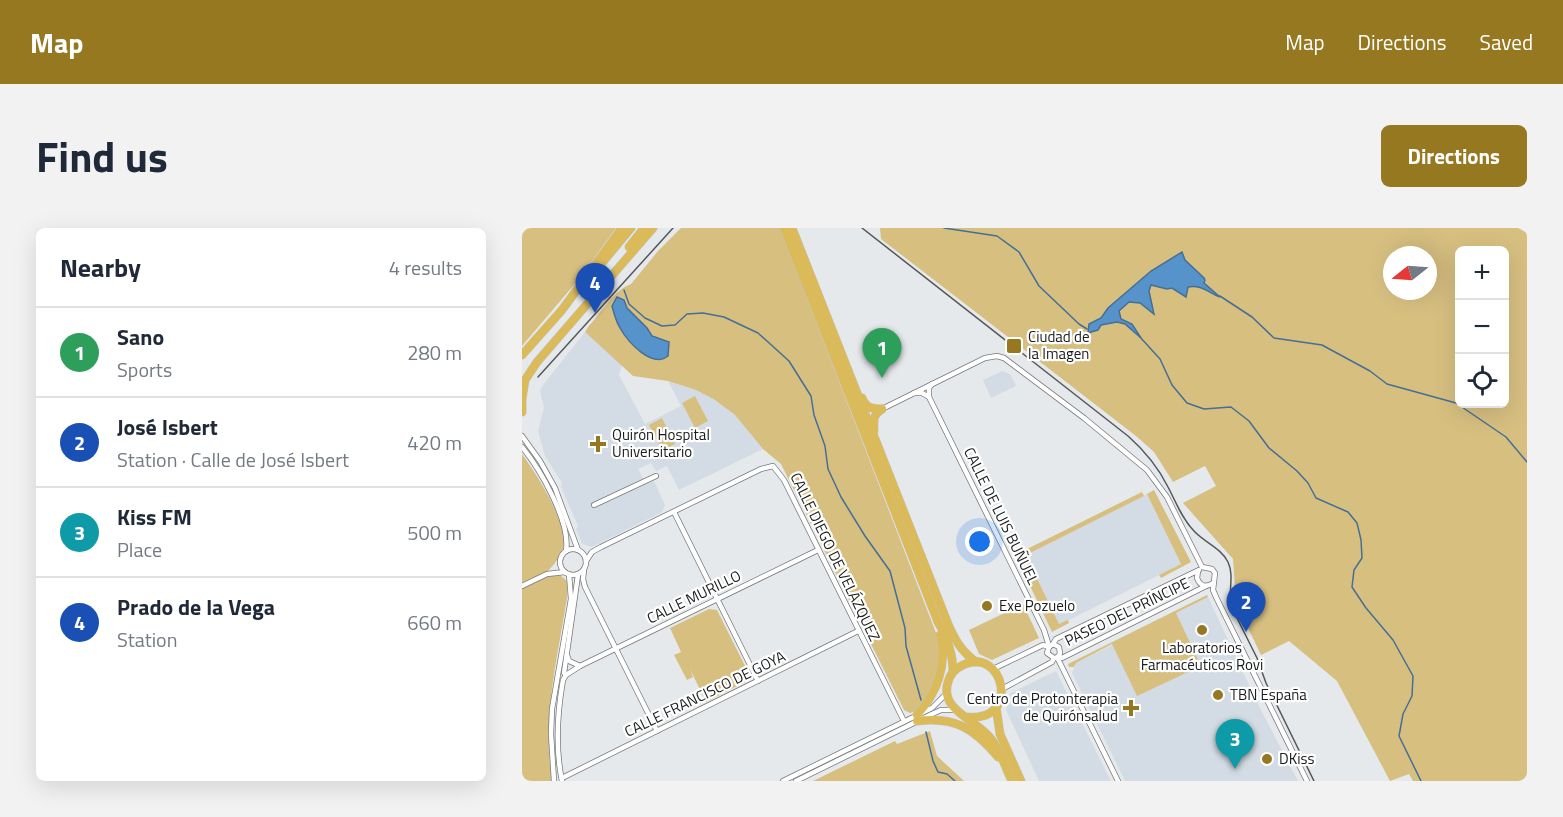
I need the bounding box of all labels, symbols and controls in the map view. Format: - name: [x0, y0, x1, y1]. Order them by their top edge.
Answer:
- text: Map: [30, 21, 84, 64]
- text: Map: [1285, 26, 1325, 58]
- text: Directions: [1358, 26, 1447, 58]
- text: Saved: [1480, 26, 1533, 58]
- text: Find us: [36, 124, 168, 188]
- button: Directions: [1381, 125, 1527, 187]
- north arrow: [1383, 246, 1437, 300]
- map controls: [1455, 246, 1509, 408]
- button: +: [1455, 246, 1509, 300]
- text: Nearby: [60, 248, 141, 287]
- text: 4 results: [389, 252, 462, 283]
- pin: 4: [576, 264, 614, 313]
- button: −: [1455, 300, 1509, 354]
- text: Sano: [117, 320, 164, 354]
- place label: Ciudad de la Imagen: [1028, 325, 1090, 365]
- pin: 1: [862, 328, 902, 378]
- text: 1: [74, 337, 85, 368]
- text: 280 m: [407, 337, 462, 368]
- marker: Ciudad de la Imagen: [1005, 337, 1023, 355]
- text: Sports: [117, 354, 172, 385]
- button: locate: [1455, 354, 1509, 408]
- text: José Isbert: [117, 410, 218, 444]
- place label: Quirón Hospital Universitario: [612, 423, 710, 463]
- text: 2: [74, 427, 85, 458]
- text: 420 m: [407, 427, 462, 458]
- marker: Quirón Hospital Universitario: [589, 435, 607, 453]
- street label: CALLE DE LUIS BUÑUEL: [958, 443, 1045, 588]
- text: Station · Calle de José Isbert: [117, 444, 349, 475]
- street label: CALLE DIEGO DE VELÁZQUEZ: [784, 468, 886, 645]
- text: Kiss FM: [117, 500, 192, 534]
- text: 3: [74, 517, 85, 548]
- text: 500 m: [407, 517, 462, 548]
- your location: [965, 527, 994, 556]
- text: Place: [117, 534, 162, 565]
- street label: CALLE MURILLO: [643, 564, 745, 629]
- street label: PASEO DEL PRÍNCIPE: [1061, 571, 1193, 652]
- pin: 2: [1226, 582, 1266, 632]
- text: Prado de la Vega: [117, 590, 275, 624]
- place label: Exe Pozuelo: [999, 594, 1075, 617]
- marker: Exe Pozuelo: [980, 599, 994, 613]
- text: 4: [74, 607, 85, 638]
- text: 660 m: [407, 607, 462, 638]
- marker: Laboratorios Farmacéuticos Rovi: [1195, 623, 1209, 637]
- text: Station: [117, 624, 177, 655]
- place label: Laboratorios Farmacéuticos Rovi: [1141, 636, 1263, 676]
- street label: CALLE FRANCISCO DE GOYA: [620, 644, 789, 743]
- place label: TBN España: [1230, 683, 1307, 706]
- place label: Centro de Protonterapia de Quirónsalud: [967, 687, 1118, 727]
- marker: TBN España: [1211, 688, 1225, 702]
- marker: Centro de Protonterapia de Quirónsalud: [1122, 699, 1140, 717]
- pin: 3: [1216, 720, 1254, 769]
- place label: DKiss: [1279, 747, 1314, 770]
- marker: DKiss: [1260, 752, 1274, 766]

